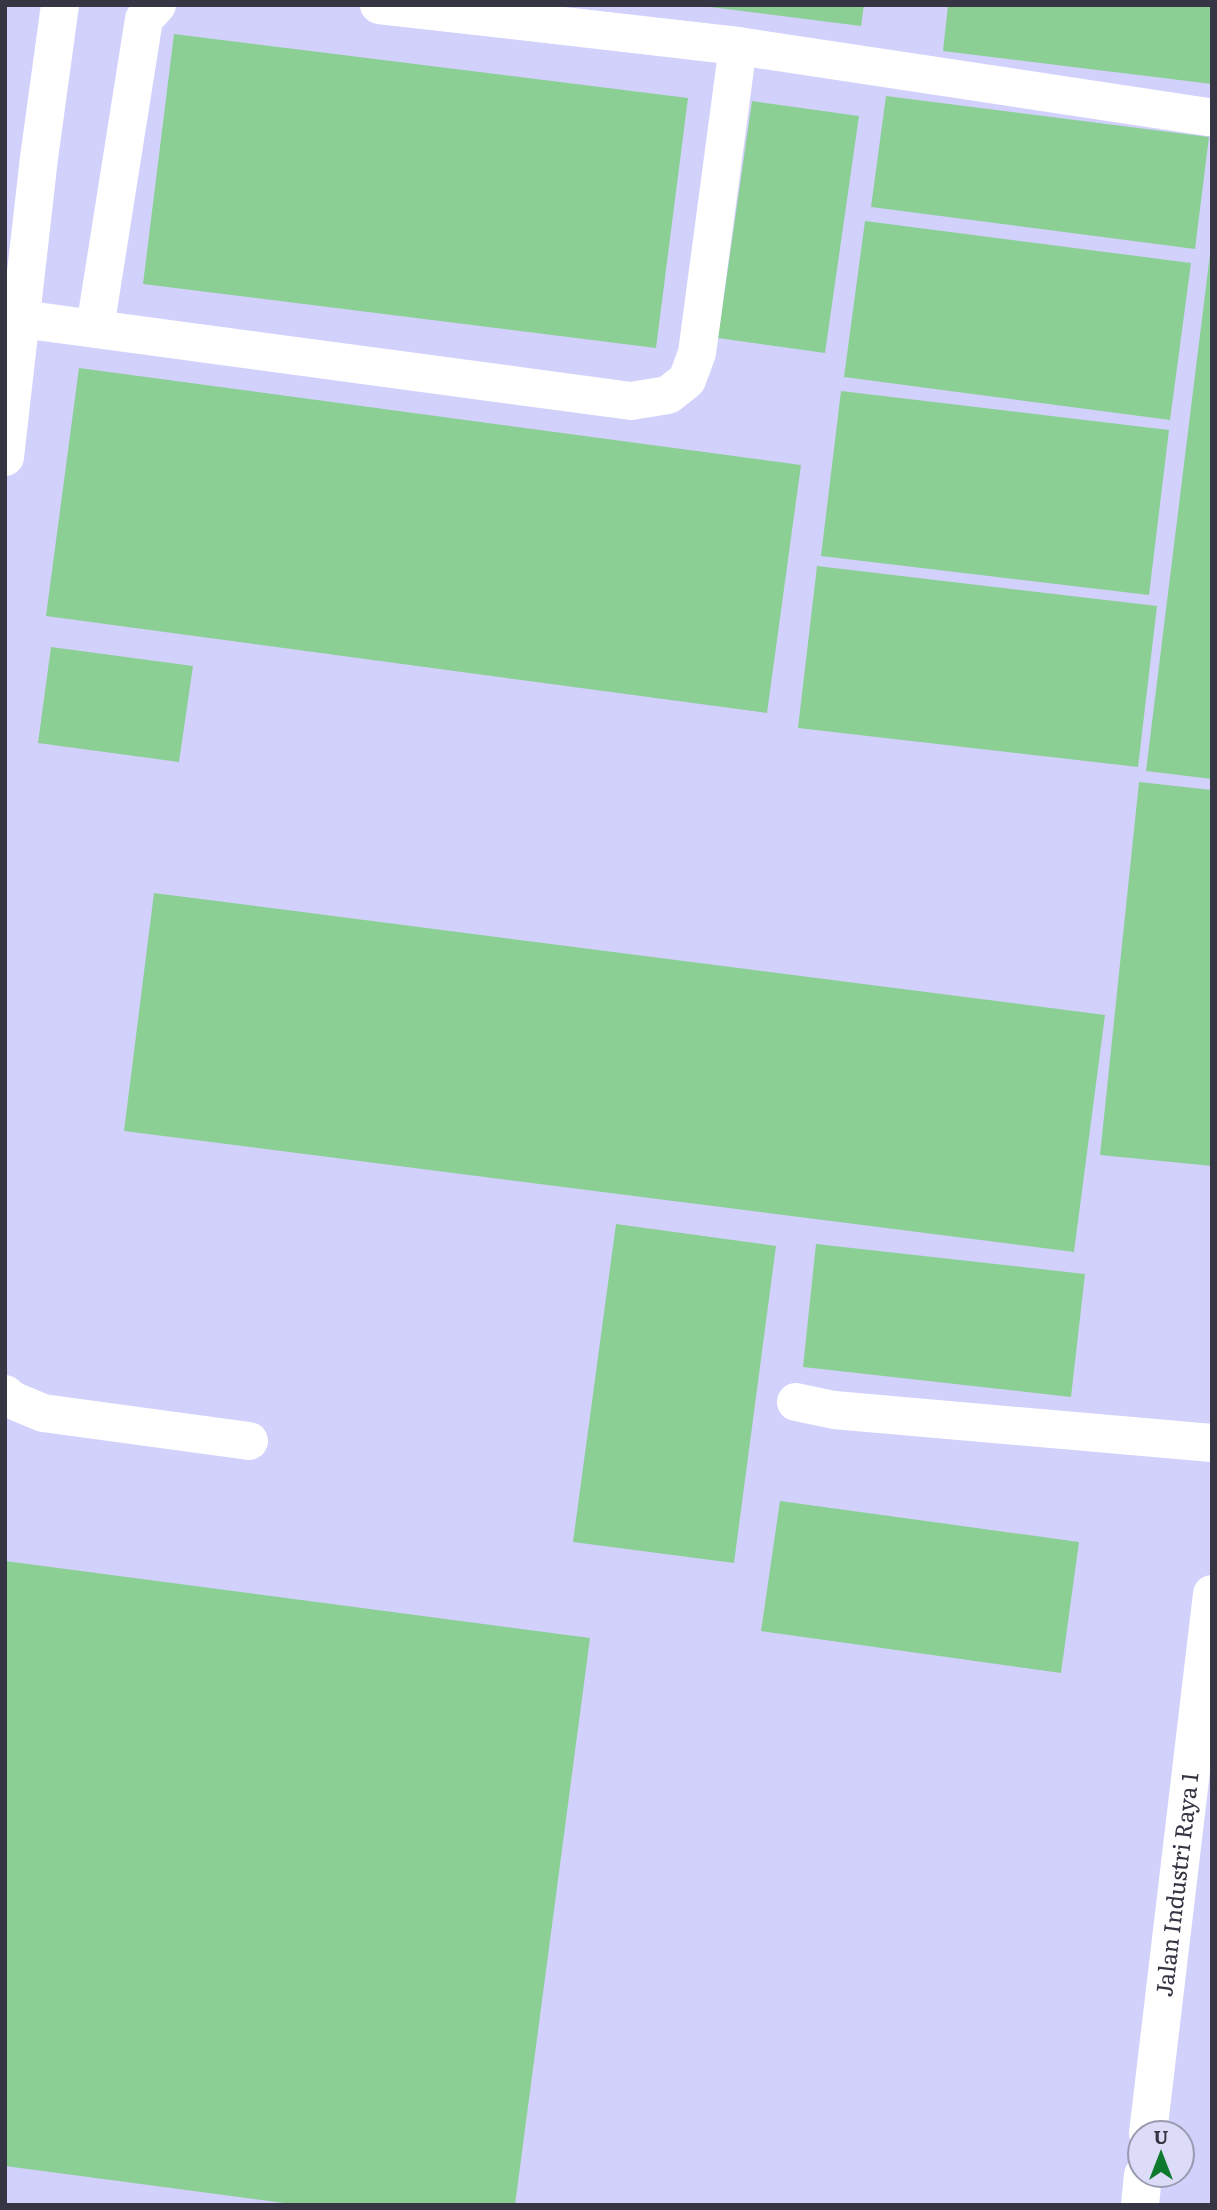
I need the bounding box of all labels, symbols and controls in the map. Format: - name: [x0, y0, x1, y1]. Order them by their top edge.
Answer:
- street label: Jalan Industri Raya 1: [1145, 1770, 1206, 1999]
- north arrow: [1126, 2119, 1196, 2189]
- text: U: [1154, 2122, 1169, 2150]

